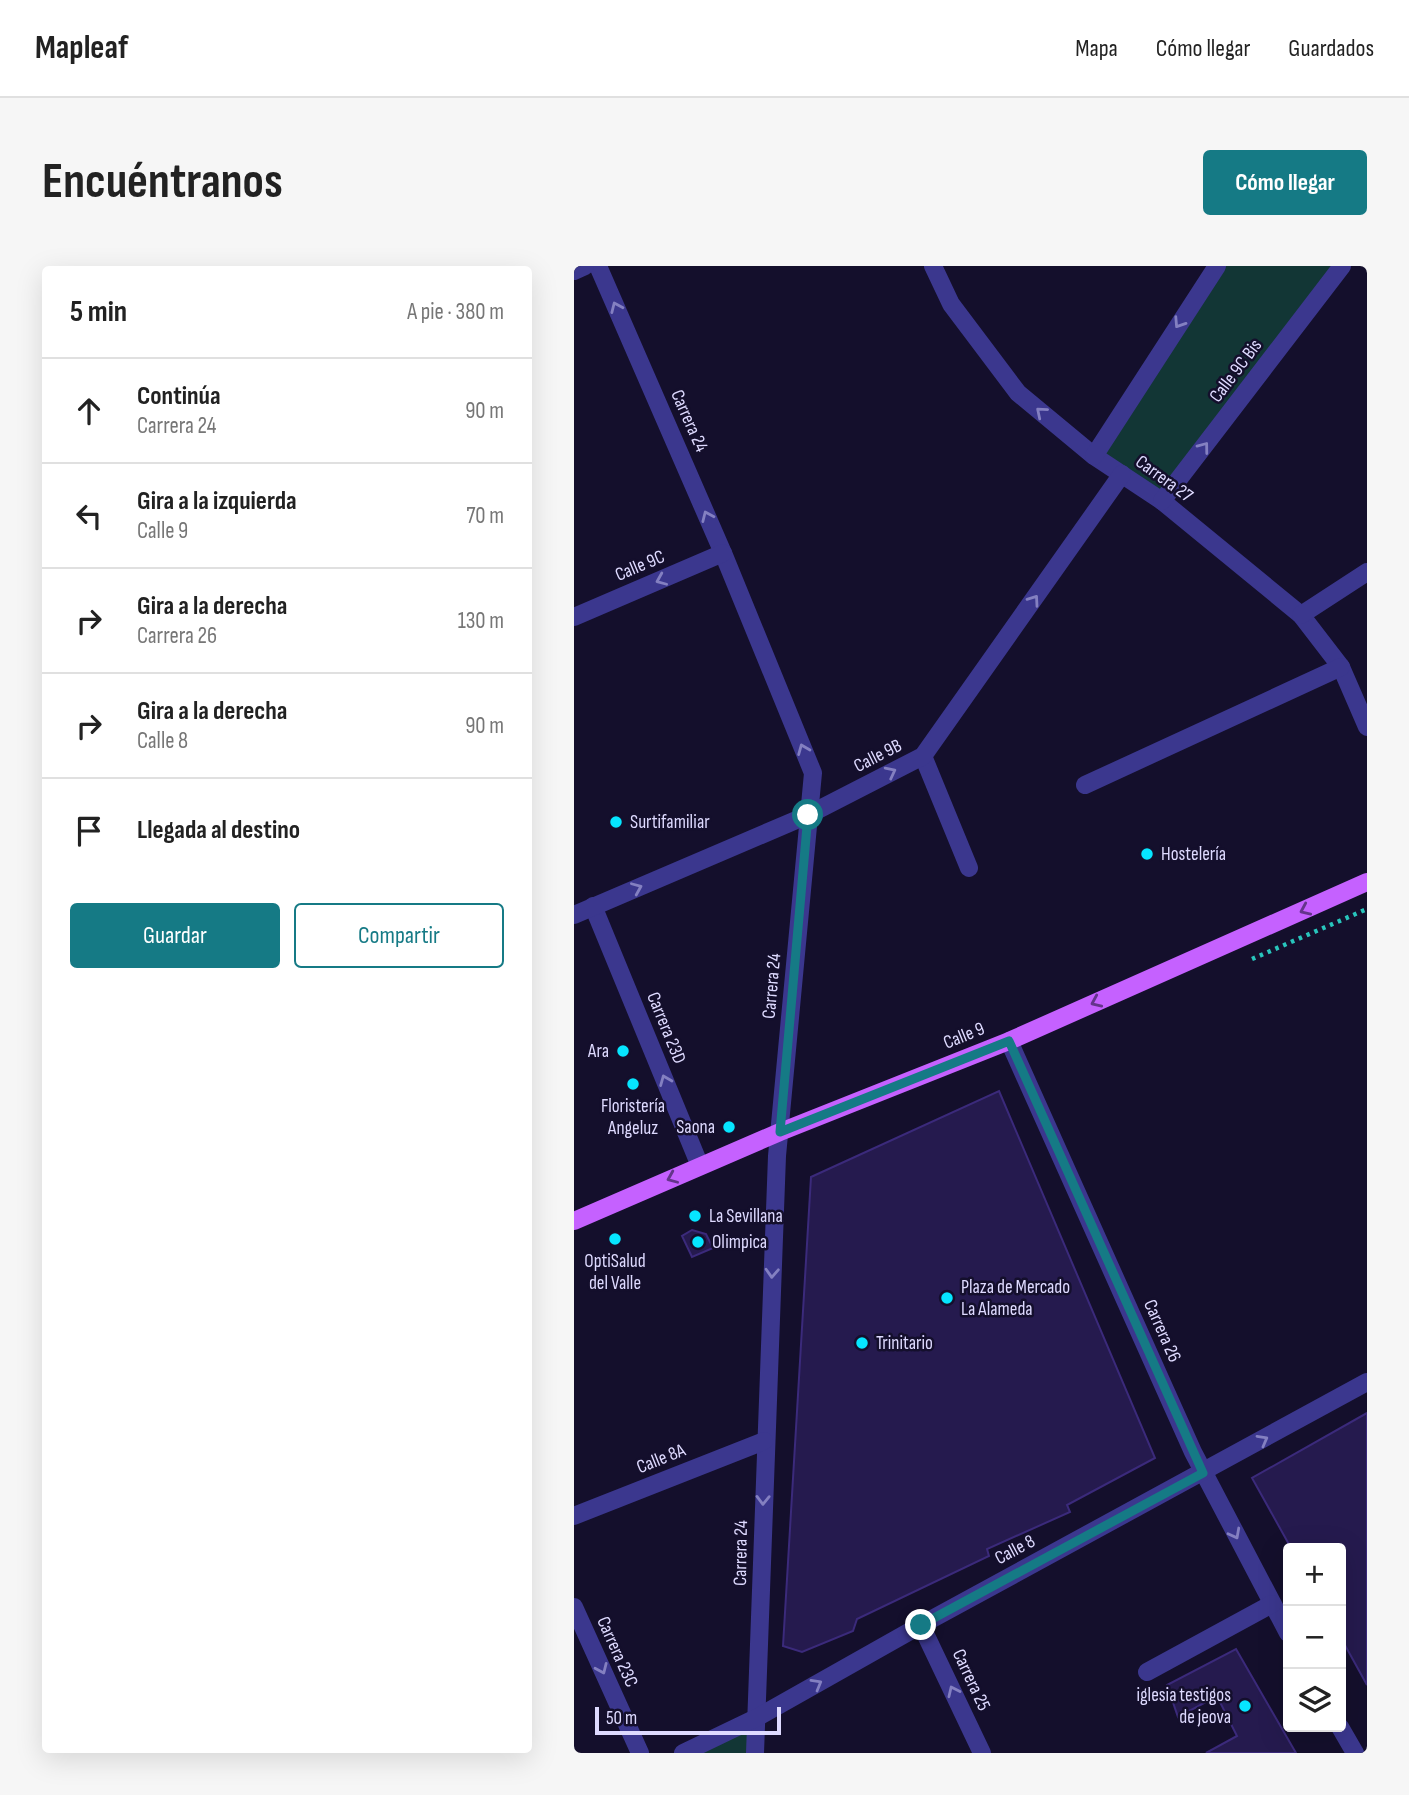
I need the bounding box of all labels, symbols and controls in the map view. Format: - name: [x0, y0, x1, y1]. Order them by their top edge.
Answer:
- text: Mapleaf: [35, 28, 128, 68]
- text: Mapa: [1075, 34, 1118, 63]
- text: Cómo llegar: [1156, 34, 1250, 63]
- text: Guardados: [1288, 34, 1374, 63]
- button: Cómo llegar: [1203, 150, 1367, 215]
- text: Encuéntranos: [42, 153, 283, 212]
- text: 5 min: [70, 294, 127, 330]
- text: A pie · 380 m: [407, 298, 504, 326]
- one-way arrow: [610, 302, 624, 314]
- one-way arrow: [1175, 316, 1188, 329]
- street label: Calle 9C Bis: [1205, 335, 1267, 407]
- text: Continúa: [137, 381, 221, 412]
- street label: Carrera 24: [665, 386, 713, 456]
- icon: ahead: [70, 392, 108, 430]
- text: 90 m: [465, 397, 504, 425]
- one-way arrow: [1036, 408, 1049, 420]
- text: Carrera 24: [137, 412, 216, 440]
- one-way arrow: [1195, 442, 1208, 455]
- street label: Carrera 27: [1131, 450, 1198, 508]
- text: Gira a la izquierda: [137, 486, 297, 517]
- icon: left: [70, 497, 108, 535]
- text: 70 m: [466, 502, 504, 530]
- one-way arrow: [701, 510, 715, 523]
- text: Calle 9: [137, 517, 188, 545]
- street label: Calle 9C: [612, 545, 668, 587]
- one-way arrow: [655, 572, 668, 586]
- text: Gira a la derecha: [137, 591, 287, 622]
- one-way arrow: [1026, 595, 1038, 608]
- icon: right: [70, 602, 108, 640]
- text: 130 m: [458, 607, 504, 635]
- text: Carrera 26: [137, 622, 217, 650]
- text: Gira a la derecha: [137, 696, 287, 727]
- icon: right: [70, 707, 108, 745]
- text: 90 m: [465, 712, 504, 740]
- text: Calle 8: [137, 727, 188, 755]
- street label: Calle 9B: [850, 734, 906, 778]
- one-way arrow: [797, 743, 811, 755]
- one-way arrow: [884, 767, 896, 781]
- route start: [792, 799, 823, 830]
- place label: Surtifamiliar: [630, 811, 710, 834]
- icon: arrive: [70, 812, 108, 850]
- marker: Surtifamiliar: [608, 814, 624, 830]
- text: Llegada al destino: [137, 815, 300, 846]
- place label: Hostelería: [1161, 843, 1226, 866]
- marker: Hostelería: [1139, 846, 1155, 862]
- one-way arrow: [629, 882, 642, 896]
- one-way arrow: [1299, 902, 1312, 916]
- button: Guardar: [70, 903, 280, 968]
- button: Compartir: [294, 903, 504, 968]
- street label: Carrera 24: [758, 952, 786, 1020]
- street label: Carrera 23D: [641, 989, 691, 1067]
- one-way arrow: [1091, 994, 1104, 1008]
- street label: Calle 9: [940, 1017, 988, 1055]
- place label: Ara: [587, 1040, 609, 1063]
- marker: Ara: [615, 1043, 631, 1059]
- one-way arrow: [659, 1075, 673, 1087]
- marker: Floristería Angeluz: [625, 1076, 641, 1092]
- place label: Floristería Angeluz: [601, 1095, 665, 1140]
- place label: Saona: [676, 1116, 715, 1139]
- marker: Saona: [721, 1119, 737, 1135]
- one-way arrow: [667, 1170, 680, 1184]
- place label: La Sevillana: [709, 1205, 783, 1228]
- marker: La Sevillana: [687, 1208, 703, 1224]
- marker: OptiSalud del Valle: [607, 1231, 623, 1247]
- place label: Olimpica: [712, 1231, 767, 1254]
- marker: Olimpica: [690, 1234, 706, 1250]
- place label: OptiSalud del Valle: [584, 1250, 646, 1295]
- one-way arrow: [764, 1268, 779, 1279]
- place label: Plaza de Mercado La Alameda: [961, 1276, 1070, 1321]
- marker: Plaza de Mercado La Alameda: [939, 1290, 955, 1306]
- street label: Carrera 26: [1138, 1296, 1186, 1366]
- place label: Trinitario: [876, 1332, 933, 1355]
- marker: Trinitario: [854, 1335, 870, 1351]
- one-way arrow: [1256, 1435, 1268, 1448]
- street label: Calle 8A: [633, 1439, 689, 1479]
- one-way arrow: [755, 1496, 771, 1506]
- street label: Carrera 24: [729, 1520, 753, 1586]
- one-way arrow: [1227, 1526, 1240, 1539]
- street label: Calle 8: [991, 1530, 1039, 1570]
- map controls: [1283, 1543, 1346, 1732]
- button: +: [1283, 1543, 1346, 1606]
- button: −: [1283, 1606, 1346, 1669]
- route end: [905, 1609, 936, 1640]
- street label: Carrera 23C: [591, 1613, 643, 1691]
- street label: Carrera 25: [947, 1646, 995, 1714]
- one-way arrow: [594, 1662, 608, 1674]
- button: layers: [1283, 1669, 1346, 1732]
- one-way arrow: [810, 1679, 822, 1692]
- place label: iglesia testigos de jeova: [1136, 1684, 1231, 1729]
- one-way arrow: [947, 1686, 961, 1698]
- marker: iglesia testigos de jeova: [1237, 1698, 1253, 1714]
- scale bar: [595, 1704, 780, 1736]
- text: 50 m: [606, 1707, 637, 1730]

